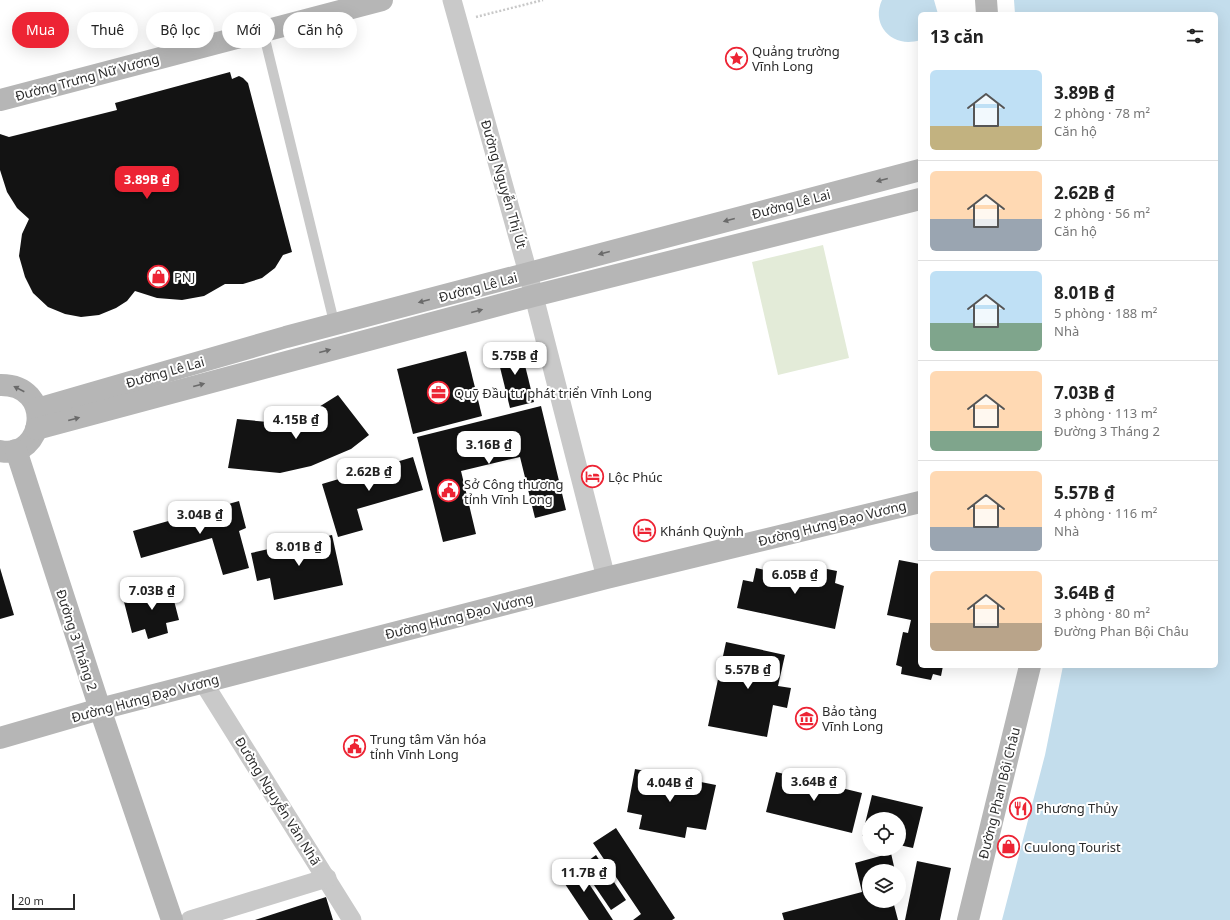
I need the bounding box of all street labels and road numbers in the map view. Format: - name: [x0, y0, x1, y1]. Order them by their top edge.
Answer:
- street label: Đường Trưng Nữ Vương: [13, 49, 161, 105]
- street label: Đường Nguyễn Thị Út: [477, 118, 531, 251]
- street label: Đường Lê Lai: [750, 185, 832, 223]
- street label: Đường Lê Lai: [437, 268, 519, 306]
- street label: Đường Lê Lai: [124, 352, 206, 392]
- street label: Đường Hưng Đạo Vương: [756, 496, 908, 550]
- street label: Đường 3 Tháng 2: [52, 587, 102, 693]
- street label: Đường Hưng Đạo Vương: [383, 589, 535, 643]
- street label: Đường Hưng Đạo Vương: [69, 670, 221, 726]
- street label: Đường Phan Bội Châu: [974, 725, 1024, 861]
- street label: Đường Nguyễn Văn Nhã: [231, 733, 325, 869]

